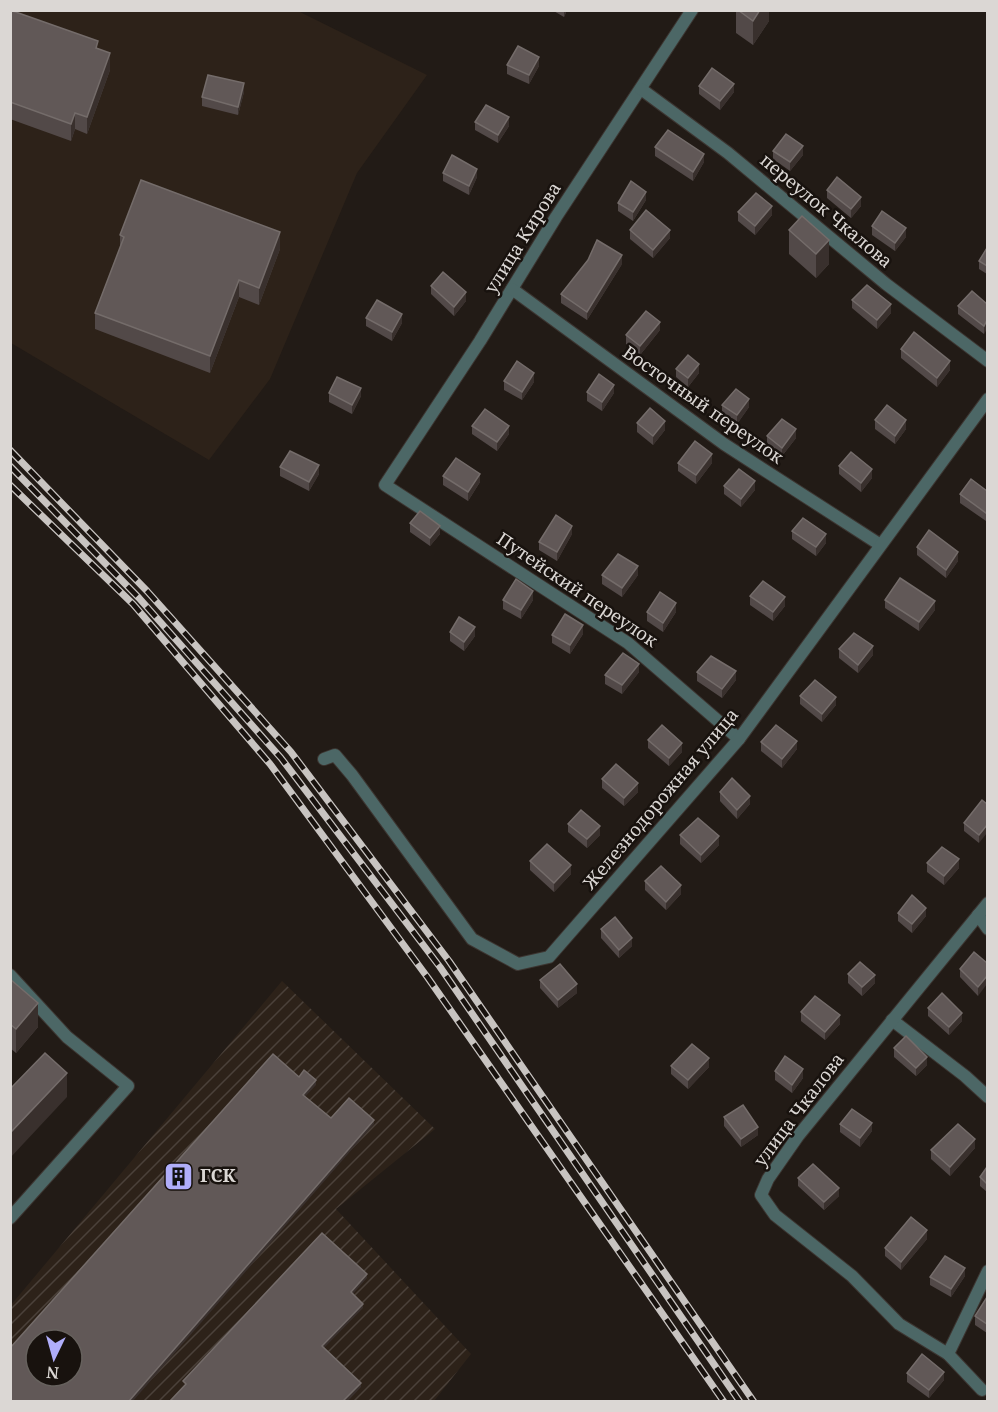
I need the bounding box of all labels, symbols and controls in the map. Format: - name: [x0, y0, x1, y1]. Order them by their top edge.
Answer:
- street label: переулок Чкалова: [755, 148, 898, 273]
- street label: улица Кирова: [478, 177, 566, 298]
- street label: Восточный переулок: [618, 340, 789, 469]
- street label: Путейский переулок: [492, 526, 663, 652]
- street label: Железнодорожная улица: [577, 703, 743, 895]
- street label: улица Чкалова: [748, 1048, 849, 1171]
- building icon: ГСК: [163, 1160, 195, 1192]
- place label: ГСК: [200, 1163, 237, 1187]
- north arrow: [24, 1328, 84, 1388]
- text: N: [45, 1361, 60, 1384]

